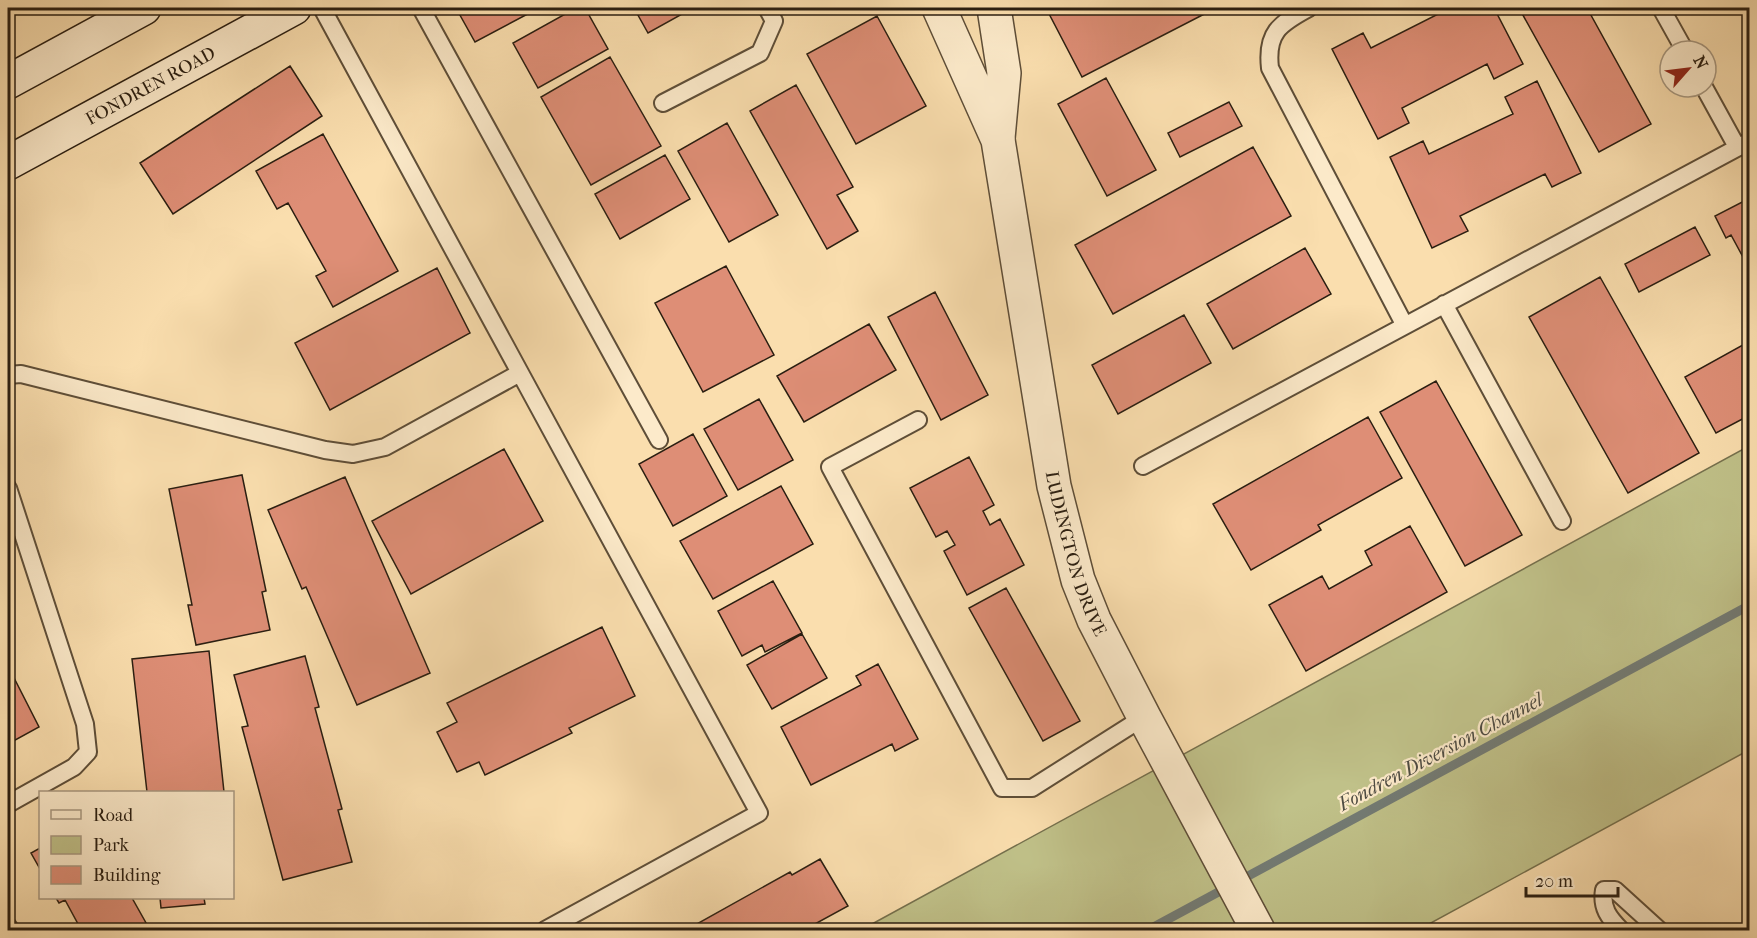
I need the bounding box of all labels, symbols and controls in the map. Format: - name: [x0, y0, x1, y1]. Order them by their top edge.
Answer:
- north arrow: [1658, 39, 1718, 99]
- street label: FONDREN ROAD: [82, 42, 219, 129]
- text: N: [1690, 52, 1712, 73]
- street label: LUDINGTON DRIVE: [1041, 470, 1111, 640]
- water label: Fondren Diversion Channel: [1333, 687, 1548, 816]
- legend: [39, 791, 234, 899]
- text: Road: [93, 805, 133, 826]
- text: Park: [93, 835, 130, 856]
- scale bar: [1526, 860, 1618, 898]
- text: Building: [93, 865, 161, 886]
- text: 20 m: [1535, 871, 1573, 892]

